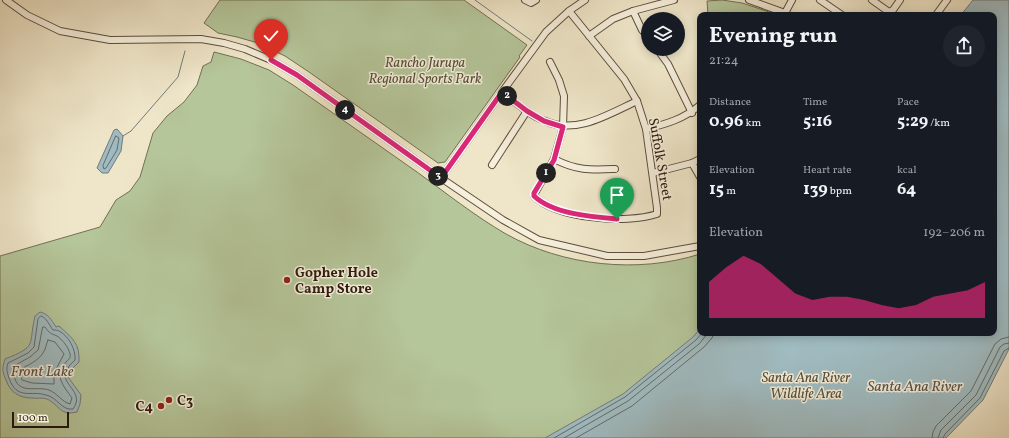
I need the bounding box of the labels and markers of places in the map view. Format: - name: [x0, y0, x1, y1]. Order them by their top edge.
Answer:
- pin: [254, 19, 288, 60]
- pin: 2: [497, 86, 517, 106]
- pin: 4: [335, 100, 355, 120]
- pin: 1: [536, 163, 556, 183]
- pin: 3: [428, 166, 448, 186]
- pin: [600, 178, 634, 219]
- place label: Gopher Hole Camp Store: [295, 264, 378, 299]
- marker: Gopher Hole Camp Store: [282, 275, 292, 285]
- place label: C3: [177, 392, 193, 411]
- marker: C3: [164, 395, 174, 405]
- place label: C4: [136, 398, 154, 417]
- marker: C4: [156, 401, 166, 411]

